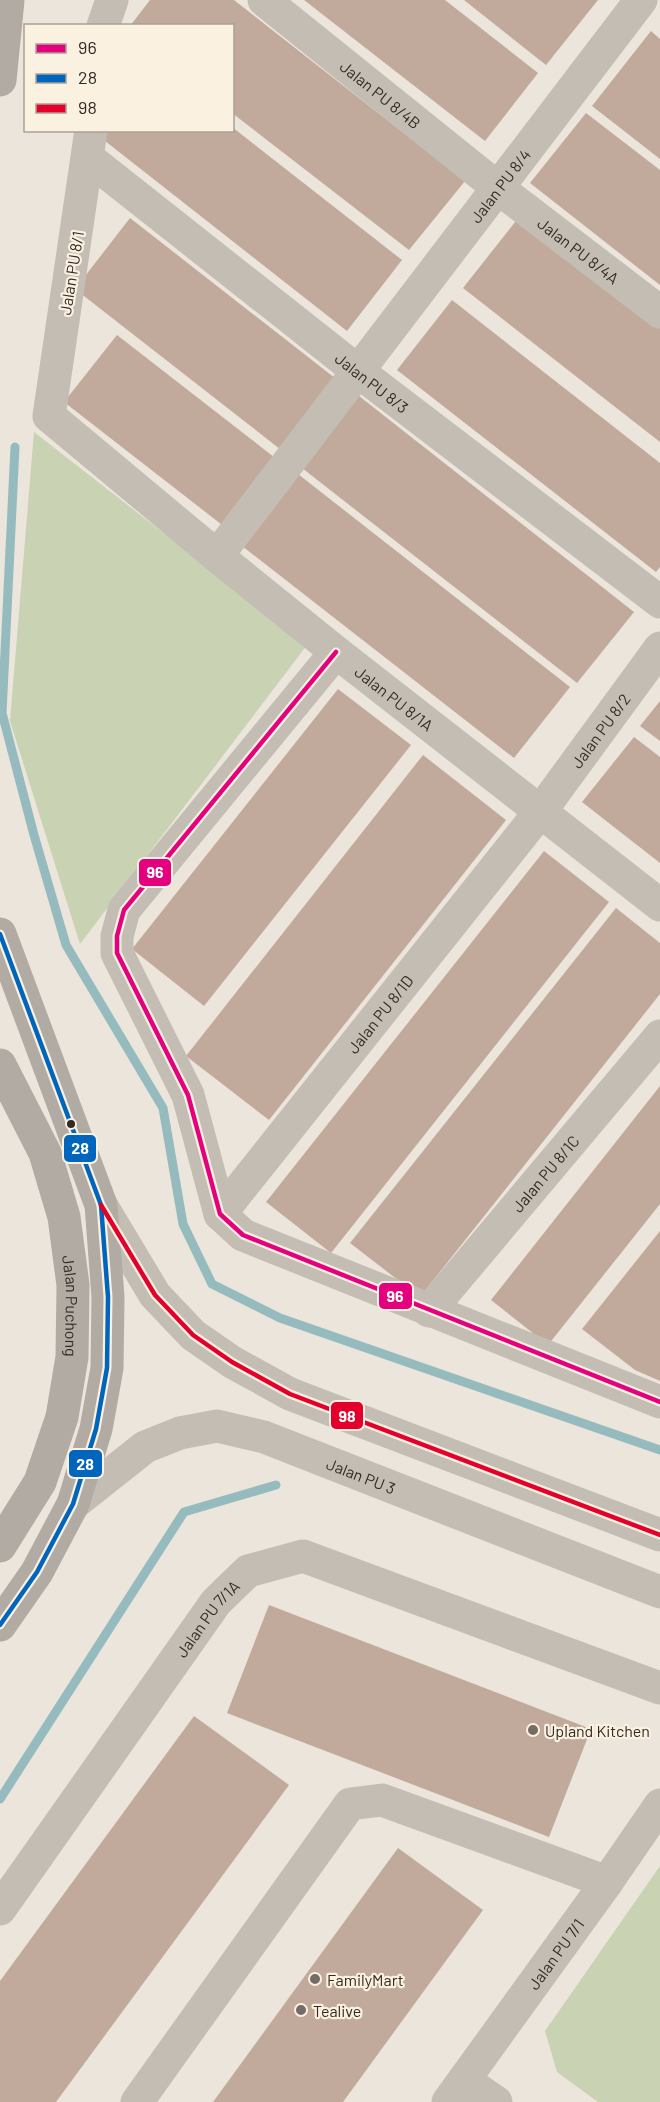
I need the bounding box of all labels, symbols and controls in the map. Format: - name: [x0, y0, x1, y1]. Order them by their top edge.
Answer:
- legend: [24, 24, 234, 132]
- text: 96: [78, 36, 97, 58]
- street label: Jalan PU 8/4B: [337, 56, 425, 132]
- text: 28: [78, 66, 97, 88]
- text: 98: [78, 96, 97, 118]
- street label: Jalan PU 8/4: [465, 145, 534, 226]
- street label: Jalan PU 8/4A: [534, 213, 624, 287]
- street label: Jalan PU 8/1: [55, 230, 87, 316]
- street label: Jalan PU 8/3: [332, 348, 413, 416]
- street label: Jalan PU 8/1A: [352, 661, 438, 734]
- street label: Jalan PU 8/2: [566, 689, 633, 771]
- line badge: 96: [138, 858, 172, 887]
- text: 96: [146, 862, 164, 881]
- street label: Jalan PU 8/1D: [343, 971, 416, 1057]
- unlabelled marker: [65, 1118, 77, 1130]
- street label: Jalan PU 8/1C: [507, 1131, 582, 1215]
- line badge: 28: [63, 1134, 97, 1163]
- text: 28: [71, 1138, 89, 1157]
- street label: Jalan Puchong: [60, 1254, 83, 1357]
- line badge: 96: [378, 1282, 413, 1310]
- text: 96: [386, 1286, 404, 1305]
- line badge: 98: [330, 1401, 364, 1430]
- text: 98: [338, 1406, 356, 1425]
- line badge: 28: [68, 1449, 103, 1478]
- street label: Jalan PU 3: [324, 1453, 399, 1497]
- text: 28: [76, 1454, 94, 1473]
- street label: Jalan PU 7/1A: [171, 1576, 243, 1660]
- place label: Upland Kitchen: [545, 1721, 650, 1740]
- marker: Upland Kitchen: [526, 1723, 540, 1737]
- street label: Jalan PU 7/1: [523, 1915, 587, 1993]
- place label: FamilyMart: [327, 1970, 404, 1989]
- marker: FamilyMart: [308, 1972, 322, 1986]
- place label: Tealive: [313, 2001, 361, 2020]
- marker: Tealive: [294, 2003, 308, 2017]

